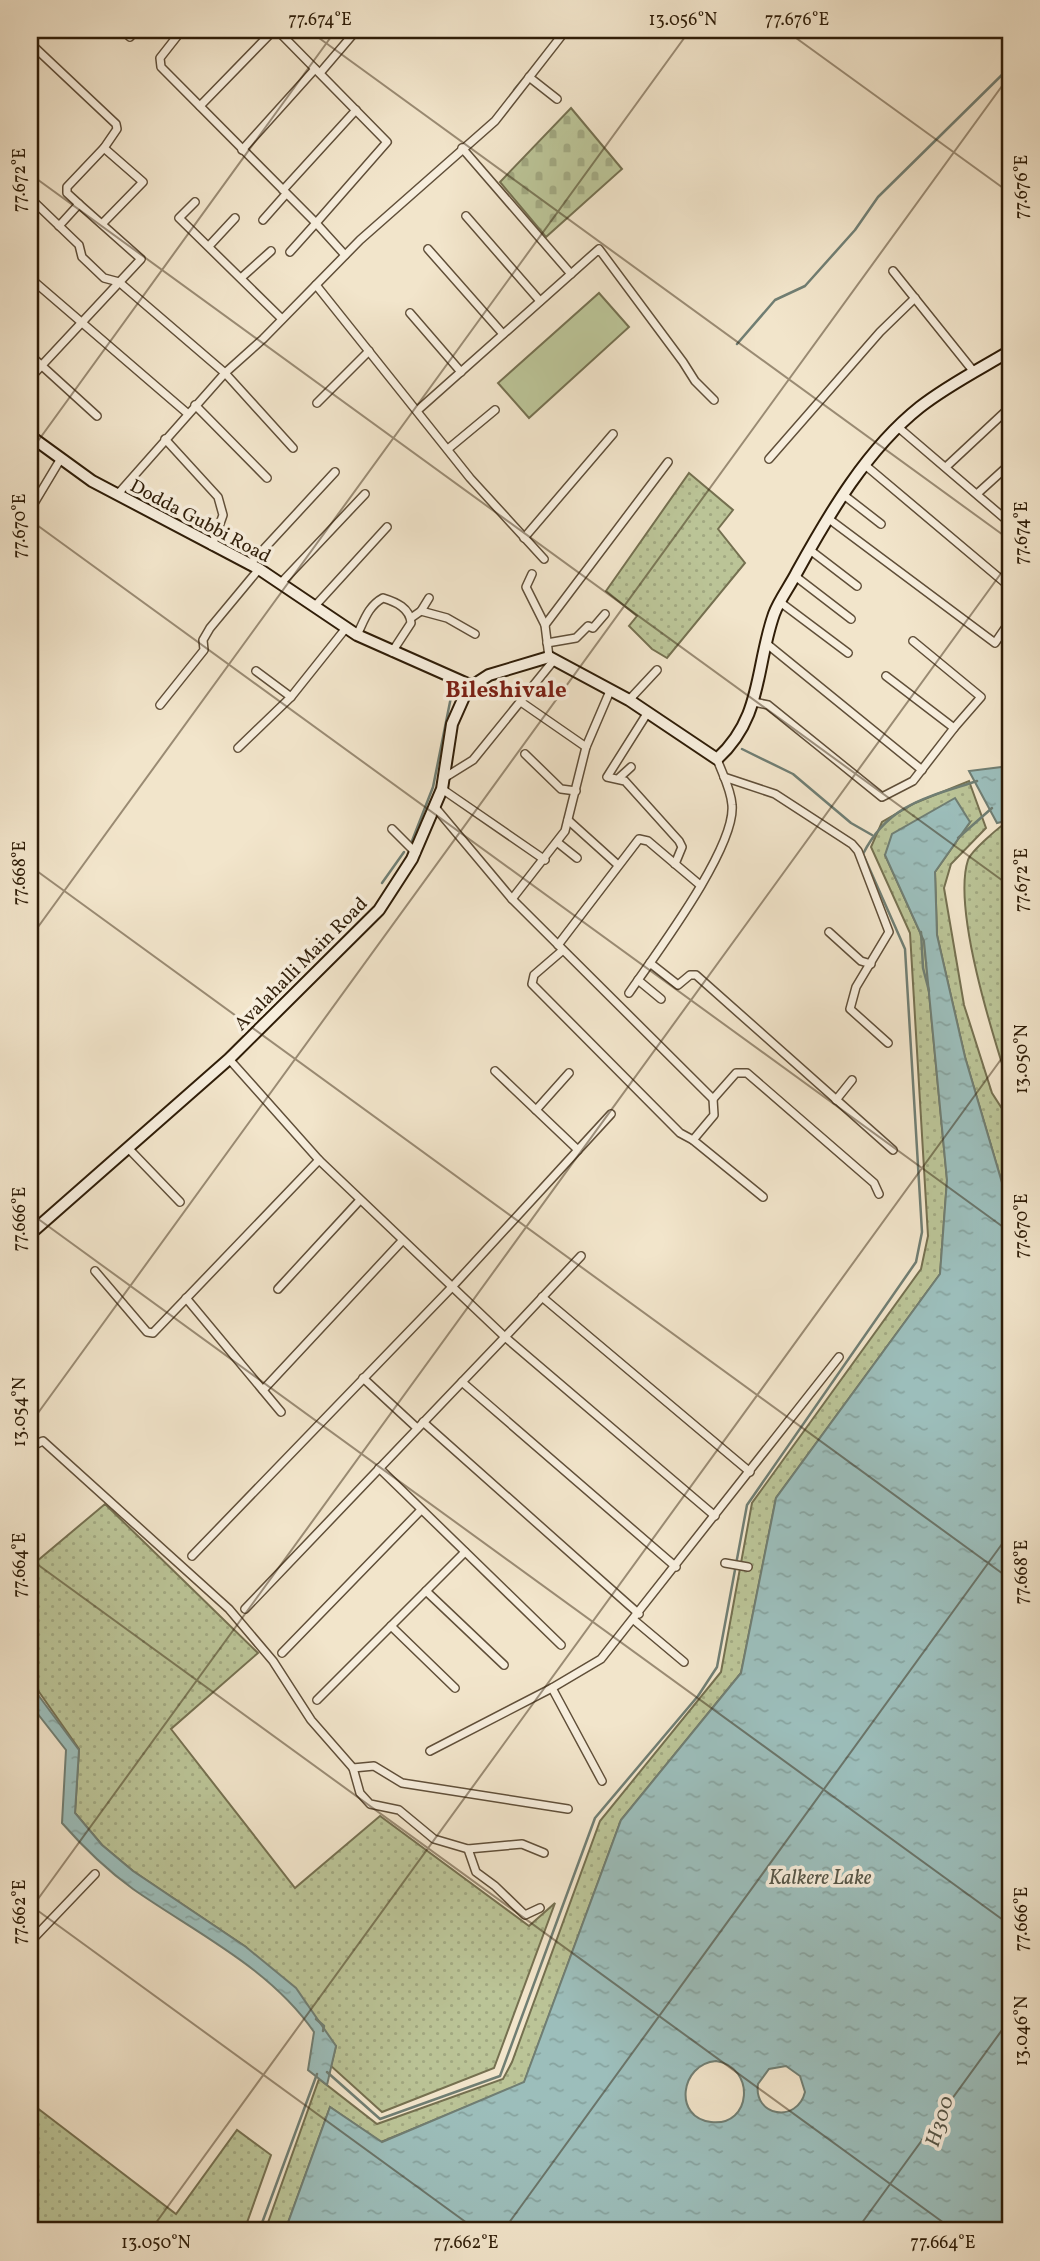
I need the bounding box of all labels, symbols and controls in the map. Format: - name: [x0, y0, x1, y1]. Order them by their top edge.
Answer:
- text: 77.674°E: [288, 8, 352, 33]
- text: 13.056°N: [649, 8, 717, 33]
- text: 77.676°E: [765, 8, 829, 33]
- text: 77.672°E: [8, 148, 33, 212]
- text: 77.676°E: [1010, 155, 1035, 219]
- street label: Dodda Gubbi Road: [125, 474, 275, 570]
- text: 77.670°E: [8, 493, 33, 559]
- text: 77.674°E: [1010, 501, 1035, 565]
- district label: Bileshivale: [445, 675, 567, 707]
- text: 77.668°E: [8, 840, 33, 905]
- text: 77.672°E: [1010, 848, 1035, 912]
- street label: Avalahalli Main Road: [229, 892, 374, 1037]
- text: 13.050°N: [1010, 1024, 1035, 1094]
- text: 77.666°E: [8, 1186, 33, 1251]
- text: 77.670°E: [1010, 1193, 1035, 1259]
- text: 13.054°N: [8, 1377, 33, 1447]
- text: 77.664°E: [8, 1532, 33, 1598]
- text: 77.668°E: [1010, 1539, 1035, 1604]
- water label: Kalkere Lake: [768, 1864, 872, 1893]
- text: 77.662°E: [8, 1879, 33, 1944]
- text: 77.666°E: [1010, 1886, 1035, 1951]
- text: 13.046°N: [1010, 1996, 1035, 2066]
- water label: H300: [919, 2092, 962, 2151]
- text: 13.050°N: [121, 2231, 191, 2256]
- text: 77.662°E: [434, 2231, 499, 2256]
- text: 77.664°E: [910, 2231, 976, 2256]

